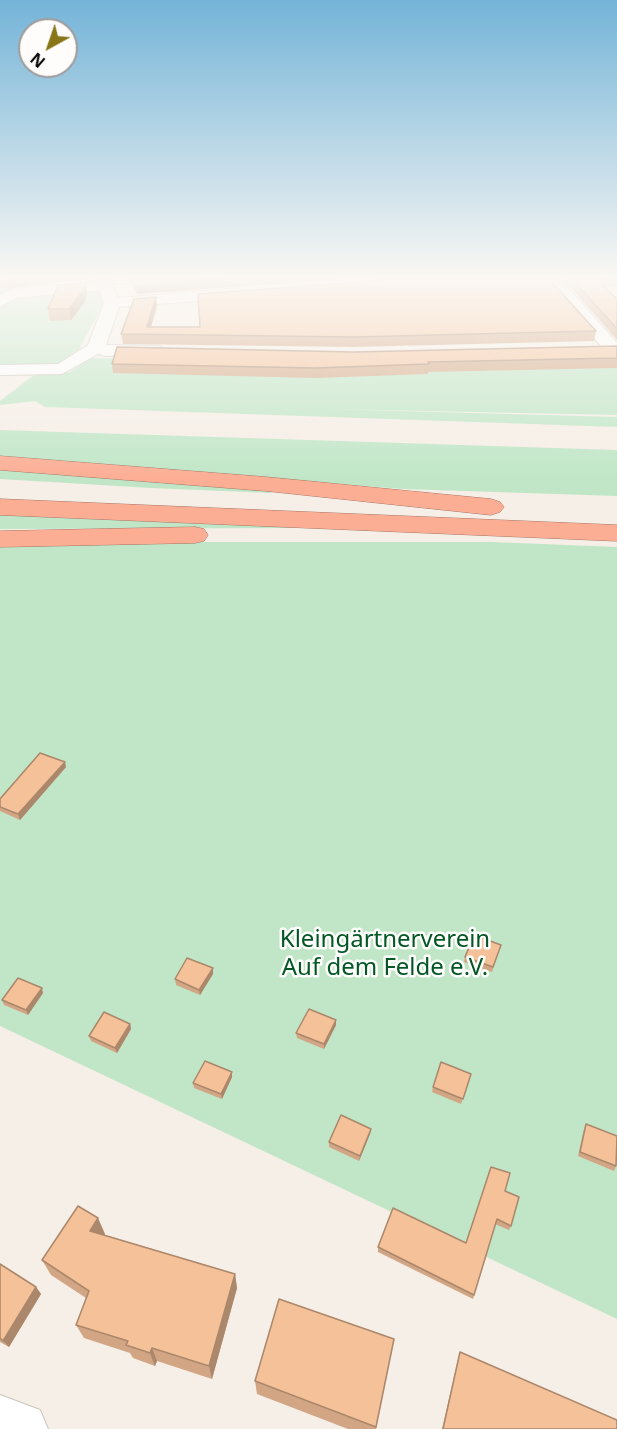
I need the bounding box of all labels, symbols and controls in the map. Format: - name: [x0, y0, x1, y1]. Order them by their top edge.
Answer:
- north arrow: [18, 18, 78, 78]
- text: N: [26, 48, 50, 73]
- park label: Kleingärtnerverein Auf dem Felde e.V.: [280, 926, 490, 982]

